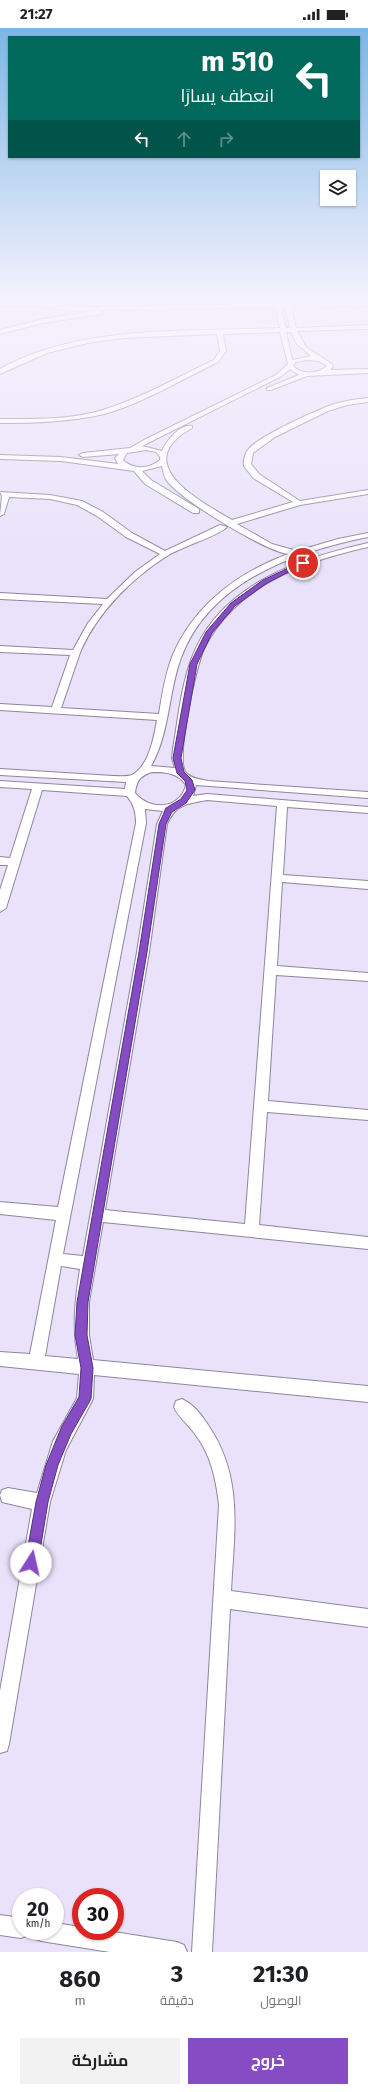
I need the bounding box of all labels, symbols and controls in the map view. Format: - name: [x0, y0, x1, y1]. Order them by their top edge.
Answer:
- text: 21:27: [20, 5, 53, 23]
- text: 510 m: [201, 45, 274, 78]
- icon: left: [288, 52, 340, 104]
- text: انعطف يسارًا: [180, 85, 274, 107]
- icon: left: [131, 128, 153, 150]
- icon: ahead: [173, 128, 195, 150]
- icon: right: [215, 128, 237, 150]
- map controls: [320, 170, 356, 206]
- button: layers: [320, 170, 356, 206]
- pin: [286, 546, 320, 580]
- icon: arrive: [292, 552, 314, 574]
- position arrow: [10, 1542, 52, 1584]
- speed limit sign: 30: [72, 1888, 124, 1940]
- text: 20: [27, 1897, 49, 1921]
- text: km/h: [26, 1918, 50, 1930]
- text: 3: [171, 1960, 183, 1988]
- text: 21:30: [253, 1960, 309, 1988]
- text: 860: [59, 1965, 101, 1993]
- text: m: [74, 1993, 86, 2008]
- text: دقيقة: [160, 1993, 194, 2008]
- text: الوصول: [260, 1993, 302, 2008]
- button: مشاركة: [20, 2038, 180, 2084]
- button: خروج: [188, 2038, 348, 2084]

